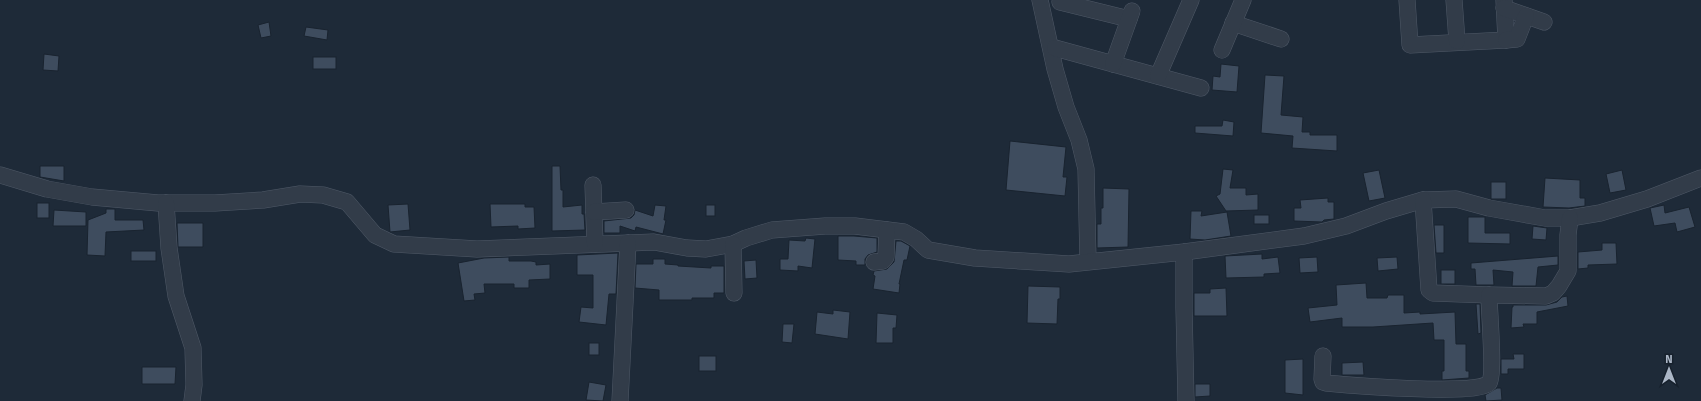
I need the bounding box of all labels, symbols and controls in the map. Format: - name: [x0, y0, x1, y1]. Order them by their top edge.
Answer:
- north arrow: [1649, 349, 1689, 389]
- text: N: [1665, 353, 1673, 366]

